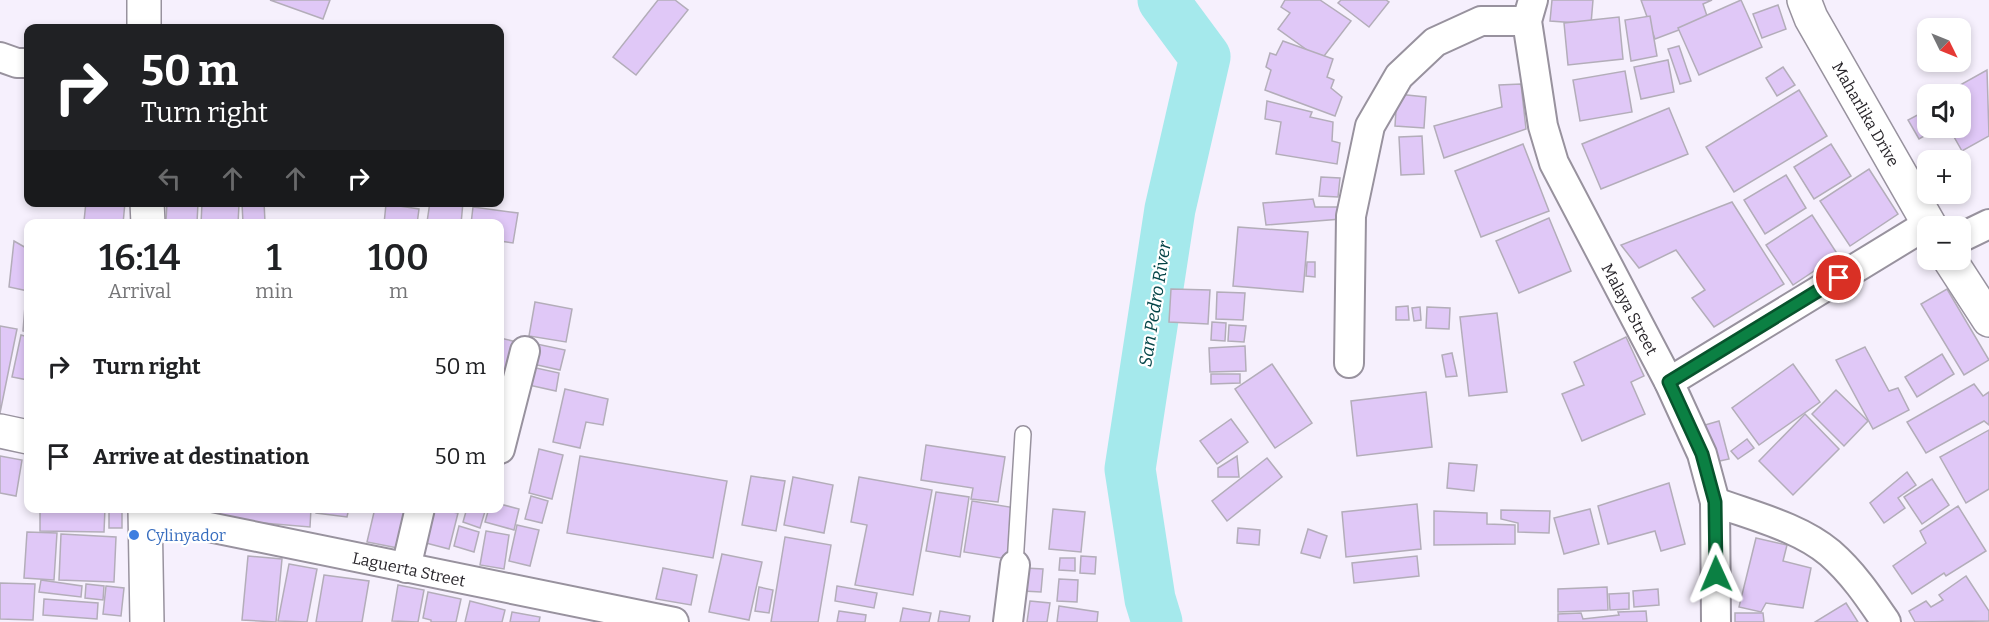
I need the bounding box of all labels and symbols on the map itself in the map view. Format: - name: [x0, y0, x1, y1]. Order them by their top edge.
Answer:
- north arrow: [1917, 18, 1971, 72]
- street label: Maharlika Drive: [1828, 59, 1903, 170]
- water label: San Pedro River: [1134, 239, 1176, 368]
- pin: [1813, 252, 1864, 303]
- street label: Malaya Street: [1598, 260, 1662, 358]
- place label: Cylinyador: [146, 526, 226, 545]
- marker: Cylinyador: [127, 528, 141, 542]
- position arrow: [1684, 542, 1748, 606]
- street label: Laguerta Street: [351, 548, 467, 591]

